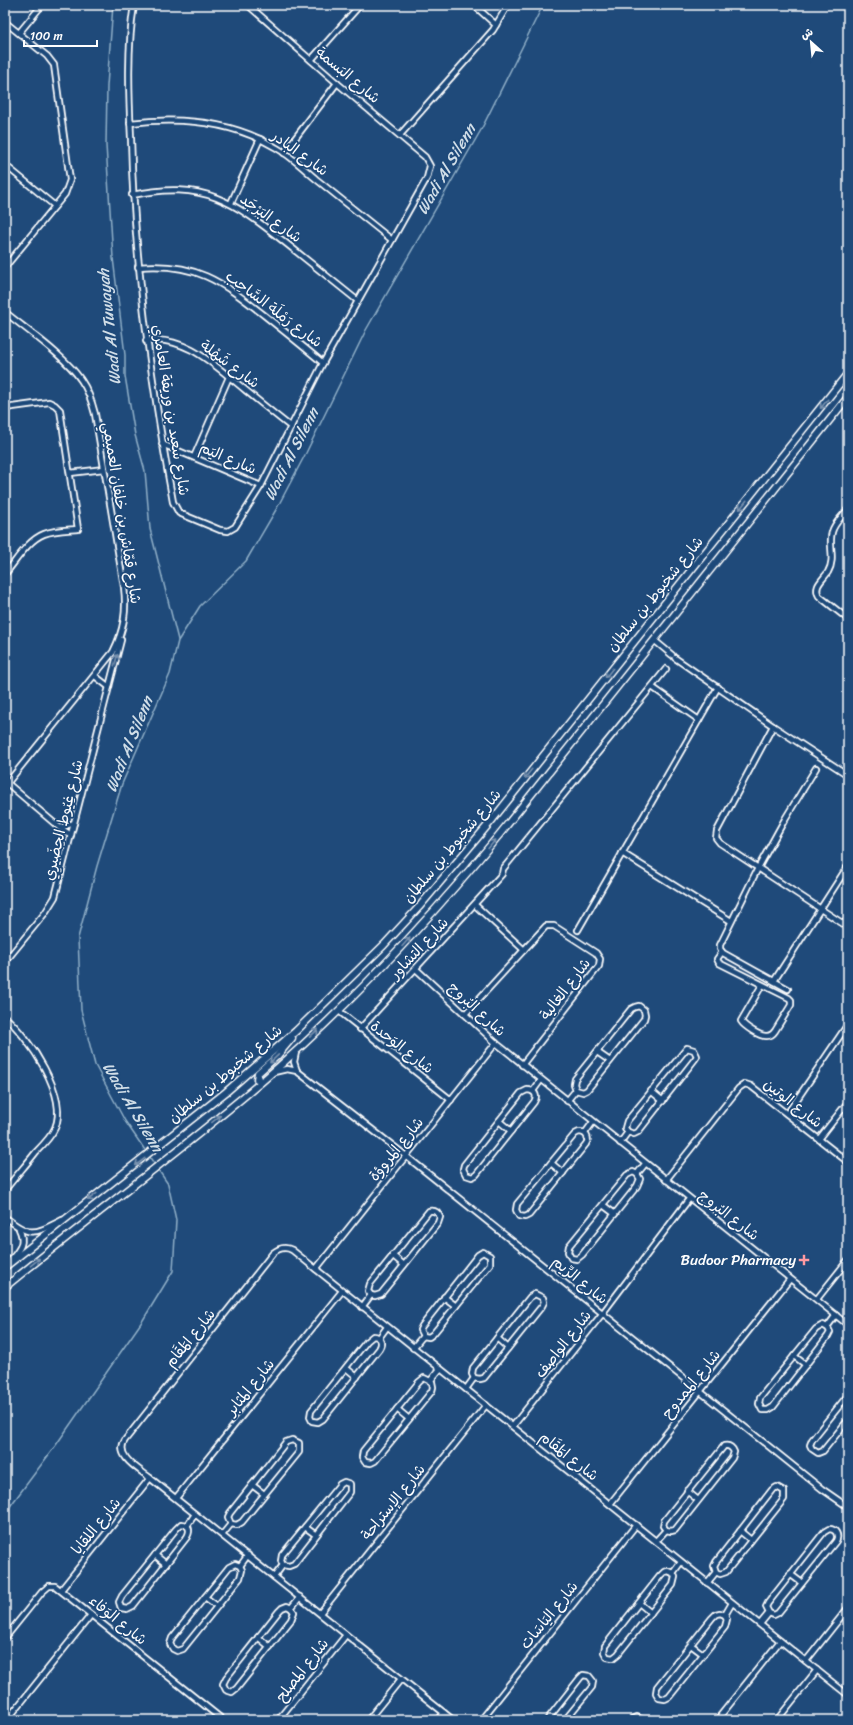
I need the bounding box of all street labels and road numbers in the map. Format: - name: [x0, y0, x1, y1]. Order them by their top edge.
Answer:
- street label: شارع البَسمة: [310, 40, 386, 110]
- street label: شارع البادر: [265, 123, 334, 183]
- street label: شارع البَرْجَد: [234, 186, 308, 250]
- street label: شارع رَمْلَة السَّاحِب: [220, 264, 328, 354]
- street label: شارع سعيد بن وريقة العامري: [145, 323, 197, 497]
- street label: شارع شَهْلة: [195, 333, 265, 395]
- street label: شارع قمّاش بن خلفان العميمي: [95, 420, 149, 606]
- street label: شارع اليَم: [195, 434, 261, 482]
- street label: شارع شخبوط بن سلطان: [600, 530, 710, 658]
- street label: شارع غِيُوط الحِضَيرِي: [35, 757, 91, 883]
- street label: شارع شخبوط بن سلطان: [396, 783, 508, 909]
- street label: شارع التشاور: [382, 911, 455, 986]
- street label: شارع الغالية: [533, 952, 597, 1026]
- street label: شارع البُروج: [442, 975, 512, 1043]
- street label: شارع الوَحدة: [364, 1013, 440, 1081]
- street label: شارع شخبوط بن سلطان: [162, 1018, 288, 1130]
- street label: شارع الوتين: [758, 1071, 828, 1135]
- street label: شارع المروؤة: [362, 1111, 430, 1187]
- street label: شارع البُروج: [693, 1183, 765, 1247]
- street label: شارع الرِّيم: [546, 1249, 614, 1311]
- street label: شارع المَقَام: [158, 1303, 222, 1373]
- street label: شارع الواصف: [528, 1304, 598, 1384]
- street label: شارع الممدوح: [655, 1343, 727, 1425]
- street label: شارع المثابر: [217, 1353, 281, 1423]
- street label: شارع المَقَام: [534, 1424, 604, 1488]
- street label: شارع الإستراحة: [354, 1458, 432, 1546]
- street label: شارع اللقايا: [65, 1491, 127, 1561]
- street label: شارع اليَاسَات: [513, 1575, 585, 1655]
- street label: شارع الوَفاء: [83, 1588, 153, 1652]
- street label: شارع المصلح: [268, 1632, 336, 1708]

